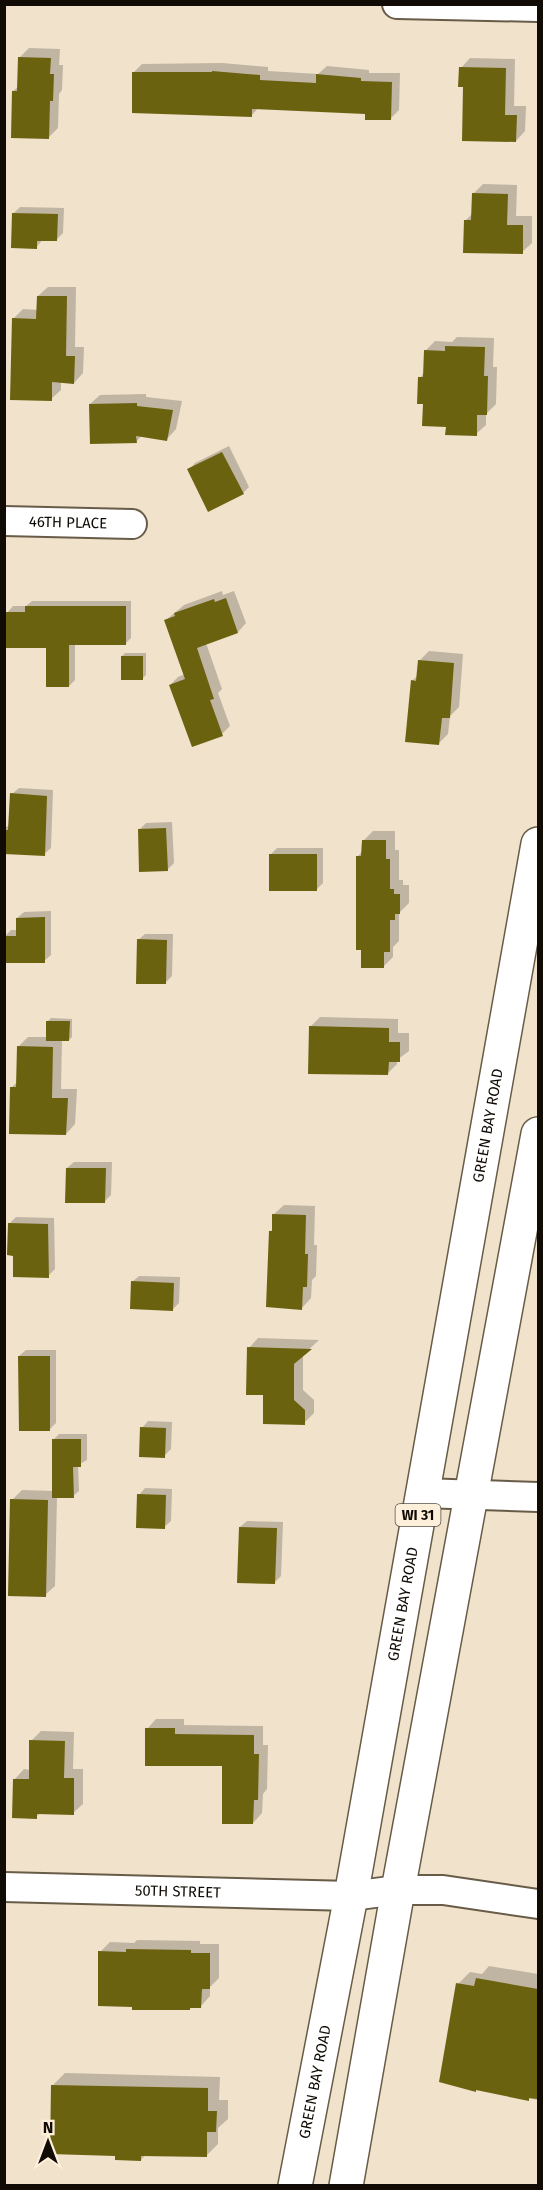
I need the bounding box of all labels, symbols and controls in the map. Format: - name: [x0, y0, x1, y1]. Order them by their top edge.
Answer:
- street label: 46TH PLACE: [29, 513, 107, 532]
- street label: GREEN BAY ROAD: [469, 1067, 507, 1184]
- road number: WI 31: [396, 1504, 440, 1526]
- street label: GREEN BAY ROAD: [384, 1546, 422, 1662]
- street label: 50TH STREET: [135, 1881, 221, 1902]
- street label: GREEN BAY ROAD: [295, 2024, 335, 2140]
- north arrow: [18, 2112, 78, 2172]
- text: N: [43, 2118, 53, 2137]

